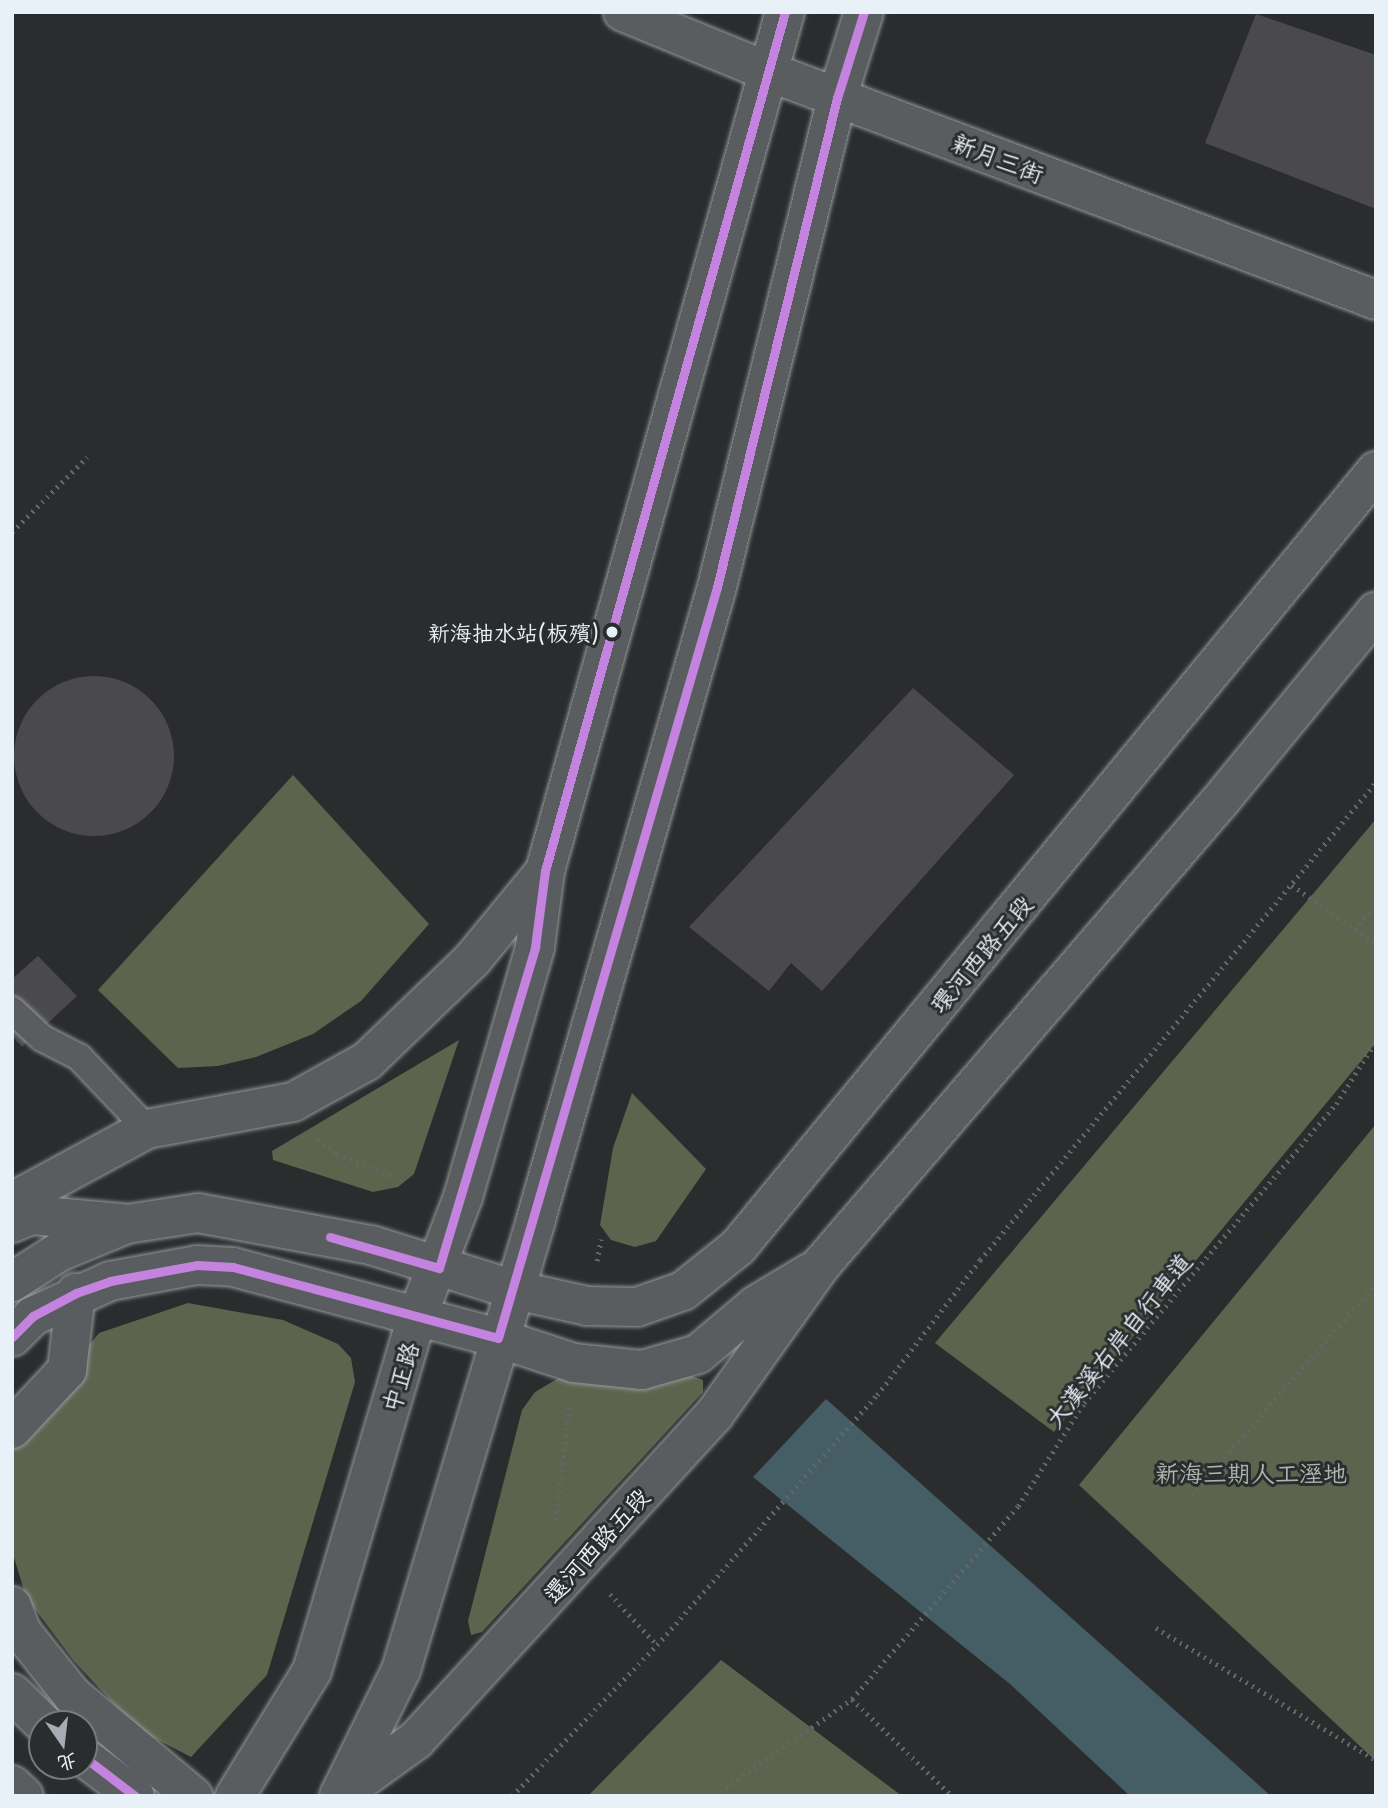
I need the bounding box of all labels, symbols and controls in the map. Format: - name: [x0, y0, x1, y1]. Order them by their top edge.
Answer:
- street label: 新月三街: [948, 127, 1048, 189]
- place label: 新海抽水站(板殯): [428, 619, 599, 645]
- marker: 新海抽水站(板殯): [605, 625, 619, 639]
- street label: 環河西路五段: [924, 890, 1038, 1018]
- street label: 大漢溪右岸自行車道: [1039, 1247, 1197, 1433]
- street label: 中正路: [376, 1338, 424, 1416]
- park label: 新海三期人工溼地: [1155, 1459, 1347, 1487]
- street label: 還河西路五段: [537, 1482, 655, 1608]
- north arrow: [28, 1710, 98, 1780]
- text: 北: [55, 1748, 80, 1779]

